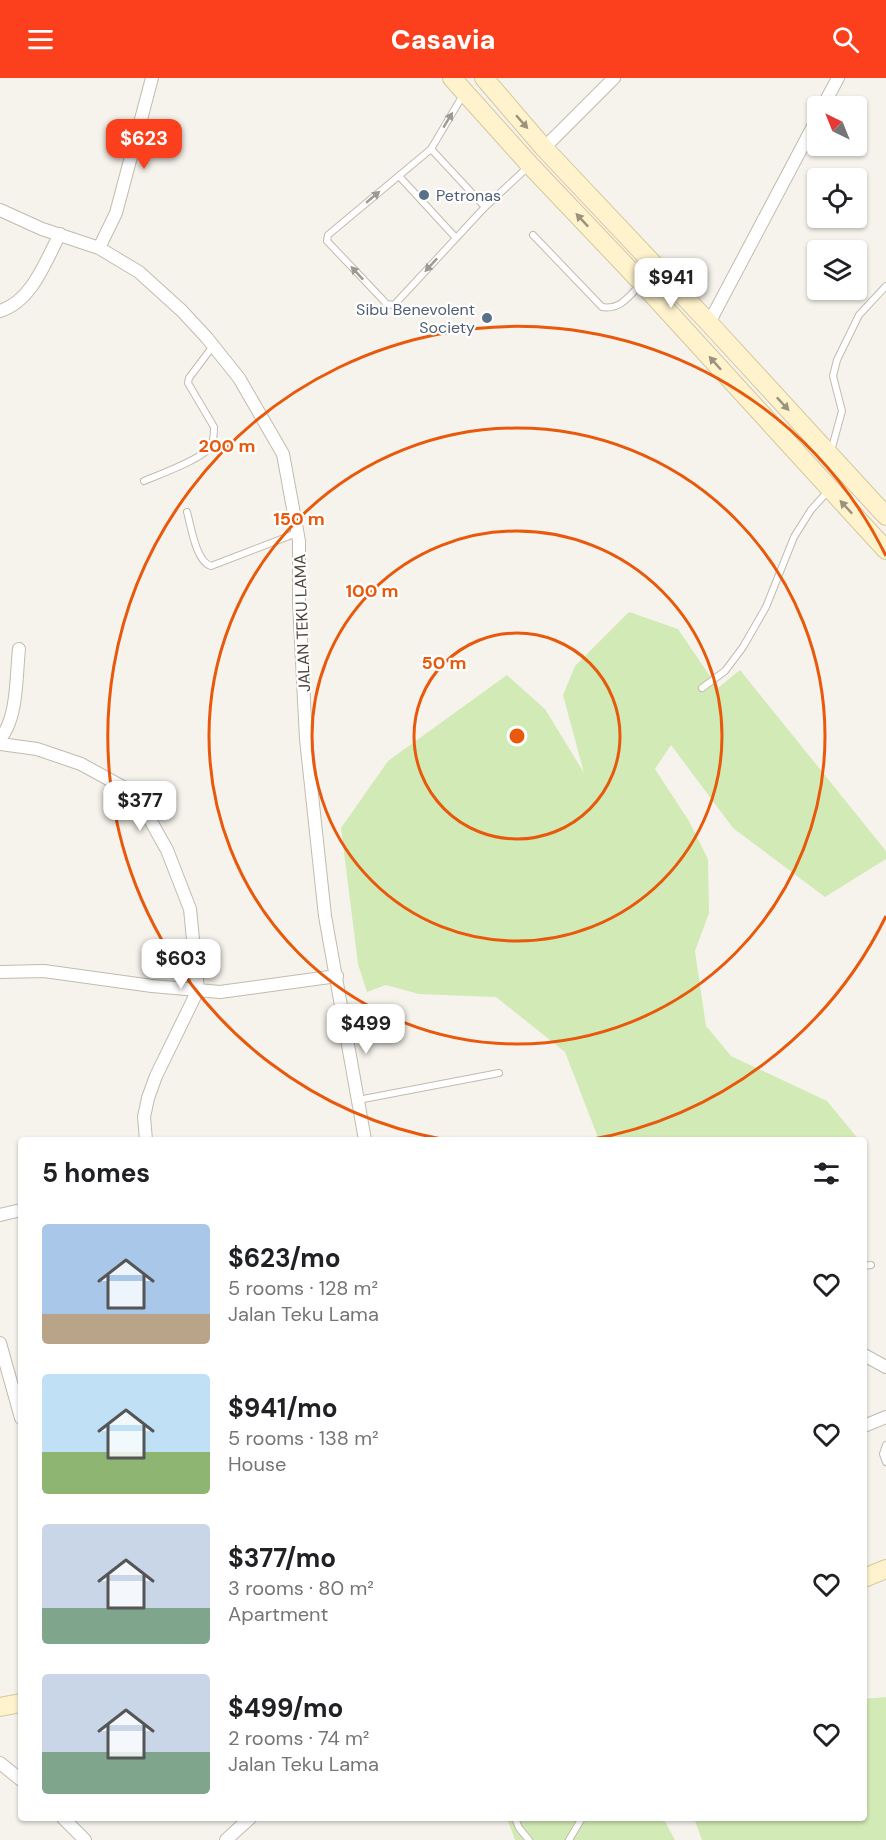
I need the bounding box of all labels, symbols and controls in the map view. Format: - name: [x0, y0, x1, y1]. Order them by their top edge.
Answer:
- text: Casavia: [391, 22, 495, 57]
- icon: menu: [24, 23, 57, 56]
- icon: search: [829, 23, 862, 56]
- north arrow: [807, 96, 867, 156]
- map controls: [807, 96, 867, 300]
- one-way arrow: [443, 112, 454, 128]
- one-way arrow: [515, 114, 528, 129]
- pin: $623: [108, 119, 180, 170]
- text: $623: [120, 125, 168, 151]
- button: locate: [807, 168, 867, 228]
- place label: Petronas: [436, 185, 501, 206]
- marker: Petronas: [417, 188, 431, 202]
- one-way arrow: [365, 191, 380, 204]
- one-way arrow: [575, 213, 589, 228]
- button: layers: [807, 240, 867, 300]
- one-way arrow: [425, 258, 439, 272]
- pin: $941: [635, 258, 707, 309]
- text: $941: [648, 264, 694, 290]
- one-way arrow: [350, 266, 364, 281]
- place label: Sibu Benevolent Society: [356, 299, 475, 338]
- marker: Sibu Benevolent Society: [480, 311, 494, 325]
- one-way arrow: [709, 356, 722, 371]
- one-way arrow: [776, 396, 789, 411]
- text: 200 m: [199, 434, 255, 458]
- one-way arrow: [840, 500, 853, 515]
- text: 150 m: [273, 507, 325, 531]
- street label: JALAN TEKU LAMA: [289, 553, 315, 692]
- text: 100 m: [345, 579, 399, 603]
- text: 50 m: [421, 651, 467, 675]
- centre of rings: [507, 726, 527, 746]
- pin: $377: [104, 781, 176, 832]
- text: $377: [117, 787, 163, 813]
- pin: $603: [145, 939, 217, 990]
- text: $603: [156, 945, 206, 971]
- pin: $499: [330, 1004, 402, 1055]
- text: $499: [341, 1010, 391, 1036]
- text: 5 homes: [42, 1156, 150, 1190]
- icon: filters: [810, 1157, 843, 1190]
- text: $623/mo: [228, 1241, 341, 1275]
- icon: home: [90, 1248, 162, 1320]
- icon: heart: [810, 1268, 843, 1301]
- text: 5 rooms · 128 m²: [228, 1275, 378, 1301]
- text: Jalan Teku Lama: [228, 1301, 379, 1327]
- text: $941/mo: [228, 1391, 338, 1425]
- icon: home: [90, 1398, 162, 1470]
- icon: heart: [810, 1418, 843, 1451]
- text: 5 rooms · 138 m²: [228, 1425, 379, 1451]
- text: House: [228, 1451, 286, 1477]
- text: $377/mo: [228, 1541, 336, 1575]
- icon: home: [90, 1548, 162, 1620]
- icon: heart: [810, 1568, 843, 1601]
- text: 3 rooms · 80 m²: [228, 1575, 374, 1601]
- text: Apartment: [228, 1601, 328, 1627]
- text: $499/mo: [228, 1691, 343, 1725]
- icon: home: [90, 1698, 162, 1770]
- icon: heart: [810, 1718, 843, 1751]
- text: 2 rooms · 74 m²: [228, 1725, 369, 1751]
- text: Jalan Teku Lama: [228, 1751, 379, 1777]

